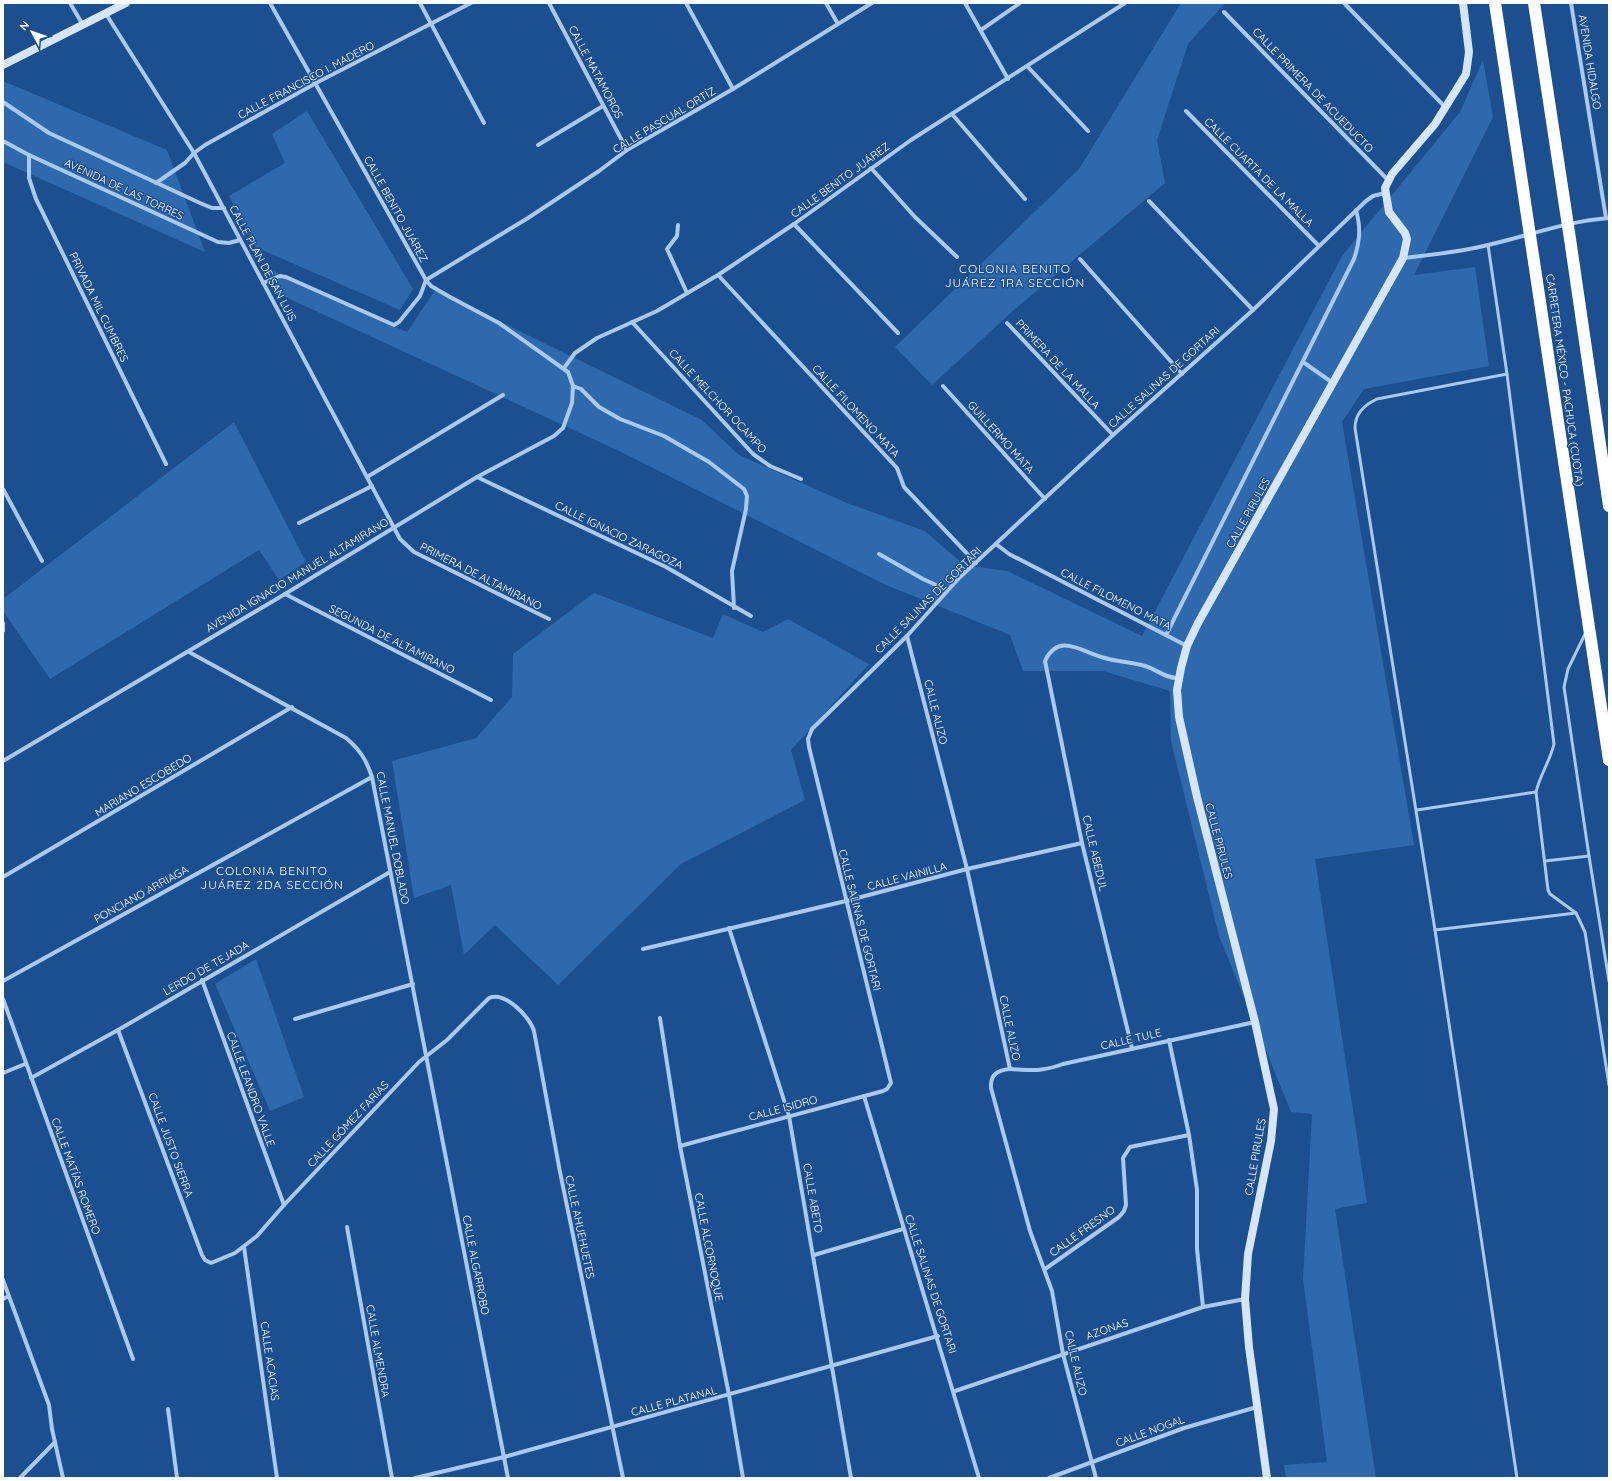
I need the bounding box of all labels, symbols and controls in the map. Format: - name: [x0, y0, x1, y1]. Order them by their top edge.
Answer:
- north arrow: [12, 12, 52, 52]
- street label: AVENIDA HIDALGO: [1576, 14, 1604, 110]
- text: N: [16, 18, 32, 33]
- street label: CALLE MATAMOROS: [566, 23, 626, 121]
- street label: CALLE PRIMERA DE ACUEDUCTO: [1250, 25, 1376, 155]
- street label: CALLE FRANCISCO I. MADERO: [235, 38, 377, 122]
- street label: CALLE PASCUAL ORTÍZ: [610, 84, 718, 156]
- street label: CALLE CUARTA DE LA MALLA: [1201, 114, 1317, 230]
- street label: CALLE BENITO JUÁREZ: [788, 139, 892, 221]
- street label: CALLE BENITO JUÁREZ: [361, 153, 431, 265]
- street label: AVENIDA DE LAS TORRES: [62, 155, 186, 223]
- street label: CALLE PLAN DE SAN LUIS: [226, 202, 300, 324]
- street label: PRIVADA MIL CUMBRES: [66, 250, 132, 364]
- district label: COLONIA BENITO JUÁREZ 1RA SECCIÓN: [945, 261, 1085, 290]
- street label: CARRETERA MÉXICO - PACHUCA (CUOTA): [1543, 273, 1587, 487]
- street label: PRIMERA DE LA MALLA: [1013, 316, 1103, 412]
- street label: CALLE SALINAS DE GORTARI: [1105, 323, 1223, 431]
- street label: CALLE MELCHOR OCAMPO: [666, 346, 770, 456]
- street label: CALLE FILOMENO MATA: [809, 362, 903, 460]
- street label: GUILLERMO MATA: [965, 398, 1037, 476]
- street label: CALLE PIRULES: [1223, 475, 1273, 551]
- street label: CALLE IGNACIO ZARAGOZA: [553, 498, 685, 572]
- street label: AVENIDA IGNACIO MANUEL ALTAMIRANO: [203, 515, 391, 635]
- street label: PRIMERA DE ALTAMIRANO: [418, 539, 544, 613]
- street label: CALLE SALINAS DE GORTARI: [872, 544, 984, 656]
- street label: CALLE FILOMENO MATA: [1058, 565, 1174, 633]
- street label: SEGUNDA DE ALTAMIRANO: [327, 601, 457, 677]
- street label: CALLE ALIZO: [921, 678, 951, 746]
- street label: MARIANO ESCOBEDO: [92, 750, 194, 820]
- street label: CALLE MANUEL DOBLADO: [373, 770, 413, 906]
- street label: CALLE PIRULES: [1202, 802, 1236, 880]
- street label: CALLE ABEDUL: [1079, 814, 1111, 892]
- street label: CALLE SALINAS DE GORTARI: [836, 848, 884, 992]
- street label: CALLE VAINILLA: [866, 859, 948, 893]
- street label: PONCIANO ARRIAGA: [91, 862, 191, 926]
- district label: COLONIA BENITO JUÁREZ 2DA SECCIÓN: [200, 863, 344, 892]
- street label: LERDO DE TEJADA: [161, 938, 251, 998]
- street label: CALLE ALIZO: [996, 994, 1024, 1062]
- street label: CALLE TULE: [1099, 1025, 1163, 1053]
- street label: CALLE LEANDRO VALLE: [224, 1030, 278, 1148]
- street label: CALLE GÓMEZ FARÍAS: [304, 1078, 392, 1170]
- street label: CALLE JUSTO SIERRA: [146, 1091, 196, 1199]
- street label: CALLE ISIDRO: [747, 1092, 819, 1124]
- street label: CALLE MATÍAS ROMERO: [48, 1116, 104, 1236]
- street label: CALLE PIRULES: [1241, 1117, 1269, 1197]
- street label: CALLE ABETO: [800, 1162, 826, 1234]
- street label: CALLE AHUEHUETES: [562, 1174, 598, 1280]
- street label: CALLE ALCORNOQUE: [692, 1192, 726, 1302]
- street label: CALLE FRESNO: [1046, 1202, 1118, 1260]
- street label: CALLE SALINAS DE GORTARI: [902, 1213, 960, 1355]
- street label: CALLE ALGARROBO: [459, 1214, 493, 1316]
- street label: CALLE ALMENDRA: [363, 1304, 393, 1398]
- street label: AZONAS: [1084, 1315, 1130, 1343]
- street label: CALLE ACACIAS: [258, 1321, 282, 1401]
- street label: CALLE ALIZO: [1062, 1329, 1090, 1397]
- street label: CALLE PLATANAL: [629, 1383, 719, 1419]
- street label: CALLE NOGAL: [1114, 1412, 1186, 1450]

